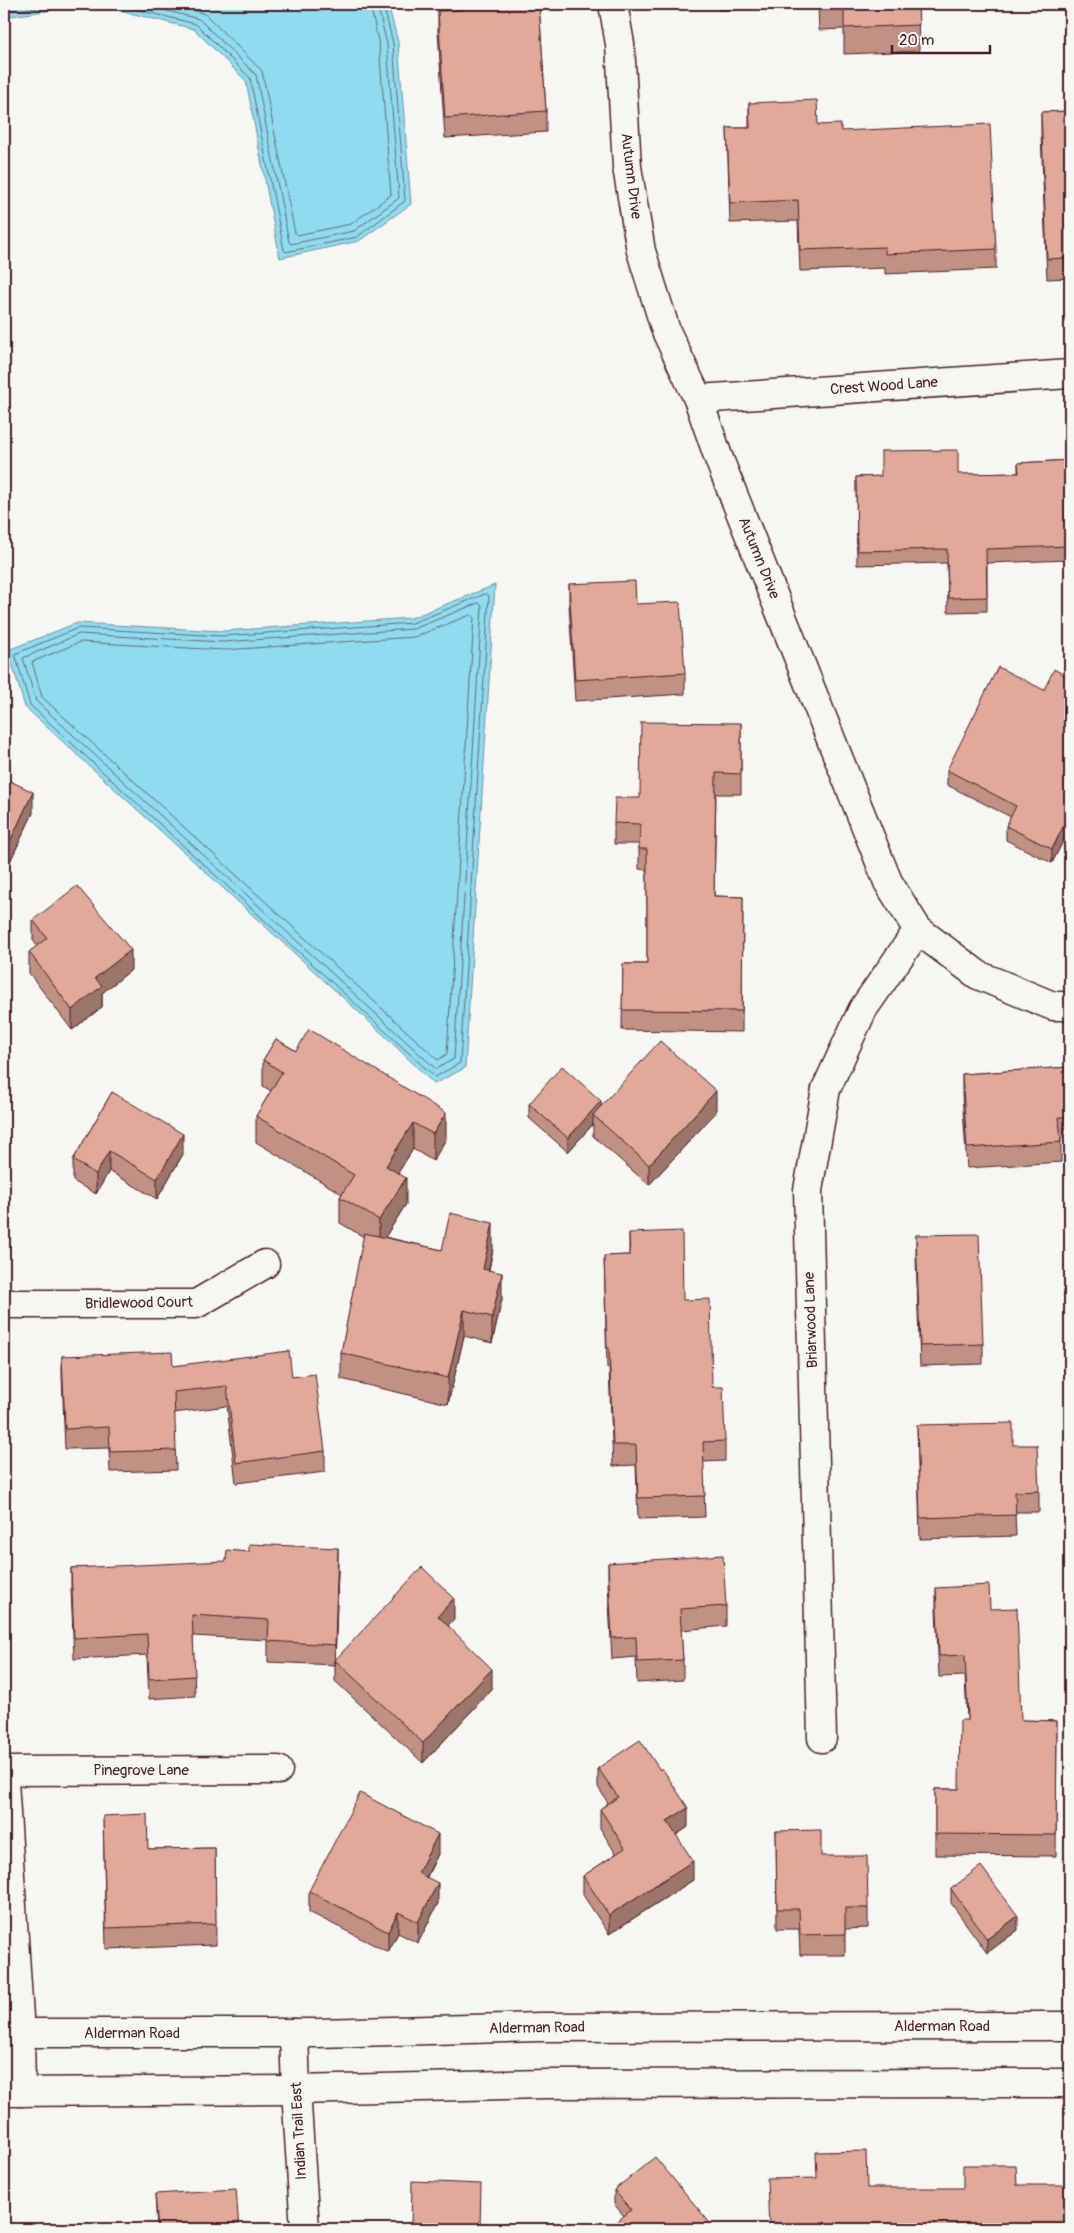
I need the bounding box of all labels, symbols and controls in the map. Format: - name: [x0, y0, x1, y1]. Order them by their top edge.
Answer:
- scale bar: [892, 22, 989, 54]
- text: 20 m: [899, 31, 934, 50]
- street label: Autumn Drive: [616, 132, 646, 221]
- street label: Crest Wood Lane: [829, 373, 939, 399]
- street label: Autumn Drive: [734, 514, 784, 602]
- street label: Briarwood Lane: [800, 1271, 822, 1369]
- street label: Bridlewood Court: [85, 1293, 194, 1313]
- street label: Pinegrove Lane: [93, 1761, 189, 1780]
- street label: Alderman Road: [894, 2017, 990, 2036]
- street label: Alderman Road: [489, 2018, 585, 2038]
- street label: Alderman Road: [84, 2024, 180, 2043]
- street label: Indian Trail East: [287, 2081, 311, 2181]

